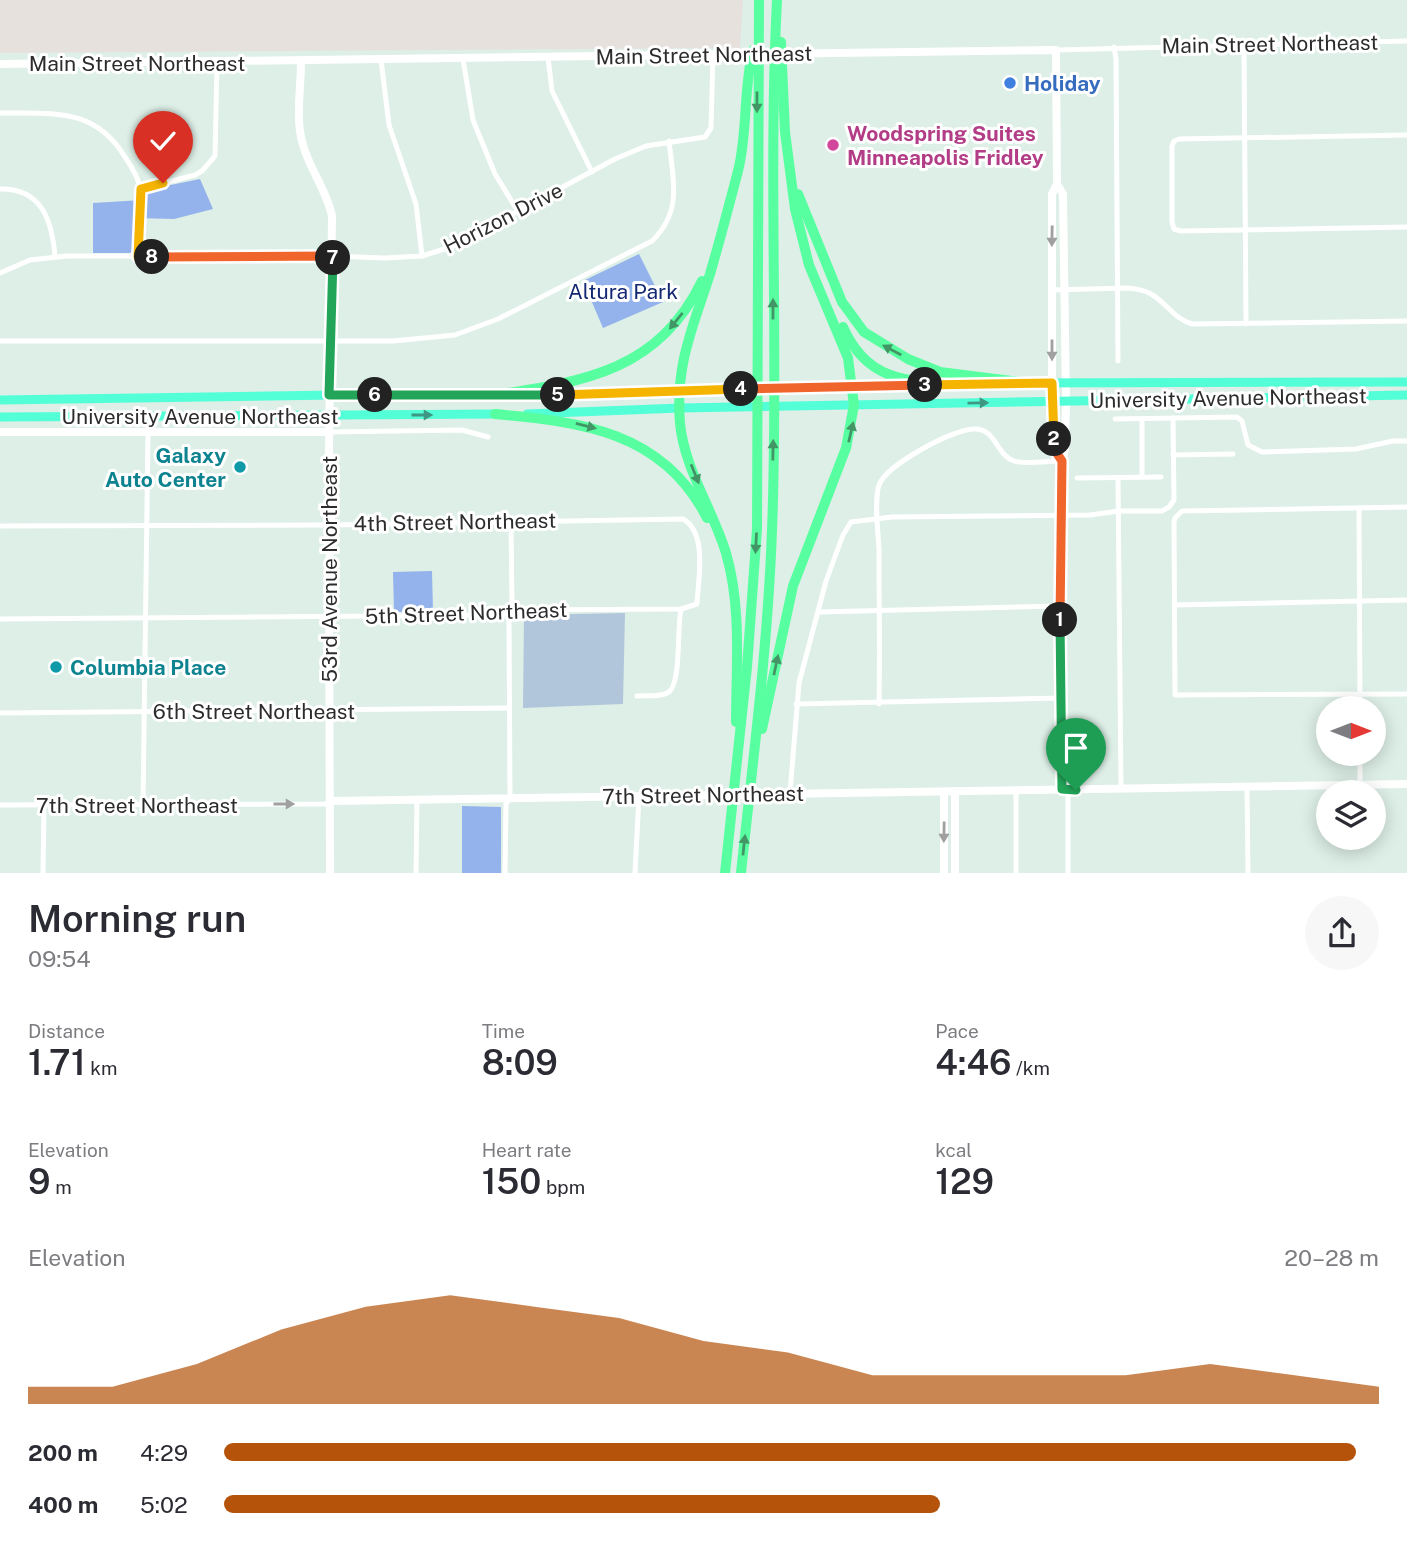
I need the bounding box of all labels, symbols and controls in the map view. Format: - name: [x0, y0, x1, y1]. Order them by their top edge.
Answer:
- street label: Main Street Northeast: [1161, 30, 1379, 58]
- street label: Main Street Northeast: [595, 41, 813, 69]
- street label: Main Street Northeast: [29, 51, 245, 76]
- place label: Holiday: [1024, 71, 1101, 96]
- marker: Holiday: [1002, 75, 1018, 91]
- one-way arrow: [751, 91, 763, 113]
- pin: [133, 111, 193, 183]
- place label: Woodspring Suites Minneapolis Fridley: [847, 121, 1044, 170]
- icon: check: [144, 122, 182, 160]
- marker: Woodspring Suites Minneapolis Fridley: [825, 137, 841, 153]
- street label: Horizon Drive: [439, 177, 567, 259]
- one-way arrow: [1046, 225, 1058, 247]
- pin: 8: [134, 240, 170, 274]
- pin: 7: [316, 240, 350, 276]
- text: 8: [145, 245, 158, 267]
- text: 7: [327, 246, 338, 268]
- park label: Altura Park: [568, 279, 678, 304]
- one-way arrow: [767, 298, 779, 320]
- one-way arrow: [669, 312, 684, 329]
- one-way arrow: [1046, 339, 1058, 361]
- one-way arrow: [882, 345, 902, 356]
- pin: 3: [908, 368, 942, 402]
- pin: 4: [724, 372, 758, 406]
- text: 3: [918, 373, 931, 395]
- text: 4: [734, 377, 747, 399]
- pin: 6: [358, 378, 392, 412]
- pin: 5: [540, 378, 576, 412]
- text: 6: [368, 383, 381, 405]
- text: 5: [551, 383, 564, 405]
- street label: University Avenue Northeast: [1089, 383, 1367, 413]
- one-way arrow: [967, 397, 989, 408]
- street label: University Avenue Northeast: [61, 404, 339, 429]
- one-way arrow: [411, 409, 433, 420]
- one-way arrow: [576, 421, 598, 432]
- one-way arrow: [845, 421, 856, 443]
- pin: 2: [1036, 422, 1072, 457]
- text: 2: [1047, 427, 1060, 449]
- one-way arrow: [767, 439, 779, 461]
- place label: Galaxy Auto Center: [105, 443, 226, 492]
- street label: 53rd Avenue Northeast: [317, 455, 342, 683]
- marker: Galaxy Auto Center: [232, 459, 248, 475]
- one-way arrow: [690, 464, 701, 485]
- street label: 4th Street Northeast: [354, 508, 556, 536]
- one-way arrow: [750, 532, 761, 554]
- street label: 5th Street Northeast: [364, 597, 568, 629]
- pin: 1: [1042, 602, 1078, 638]
- text: 1: [1055, 608, 1064, 630]
- one-way arrow: [771, 654, 782, 676]
- place label: Columbia Place: [70, 655, 226, 680]
- marker: Columbia Place: [48, 659, 64, 675]
- north arrow: [1316, 696, 1386, 766]
- map controls: [1316, 696, 1386, 850]
- street label: 6th Street Northeast: [153, 699, 355, 724]
- pin: [1046, 718, 1106, 790]
- icon: arrive: [1057, 729, 1095, 767]
- button: layers: [1316, 780, 1386, 850]
- street label: 7th Street Northeast: [602, 781, 804, 809]
- street label: 7th Street Northeast: [36, 793, 238, 818]
- one-way arrow: [274, 798, 296, 810]
- one-way arrow: [938, 822, 950, 844]
- one-way arrow: [739, 834, 750, 856]
- text: Morning run: [28, 896, 246, 941]
- button: share: [1305, 896, 1379, 970]
- text: 09:54: [28, 945, 91, 972]
- text: Distance: [28, 1020, 105, 1042]
- text: Time: [482, 1020, 525, 1042]
- text: Pace: [935, 1020, 979, 1042]
- text: 1.71: [28, 1042, 86, 1083]
- text: 8:09: [482, 1042, 558, 1083]
- text: 4:46: [935, 1042, 1011, 1083]
- text: km: [86, 1057, 117, 1079]
- text: /km: [1011, 1057, 1050, 1079]
- text: Elevation: [28, 1139, 109, 1161]
- text: Heart rate: [482, 1139, 571, 1161]
- text: kcal: [935, 1139, 972, 1161]
- text: 9: [28, 1161, 51, 1202]
- text: 150: [482, 1161, 541, 1202]
- text: 129: [935, 1161, 994, 1202]
- text: m: [51, 1176, 72, 1198]
- text: bpm: [541, 1176, 585, 1198]
- text: Elevation: [28, 1244, 126, 1271]
- text: 20–28 m: [1284, 1244, 1379, 1271]
- text: 200 m: [28, 1439, 98, 1466]
- text: 4:29: [140, 1439, 188, 1466]
- text: 400 m: [28, 1491, 98, 1518]
- text: 5:02: [140, 1491, 188, 1518]

